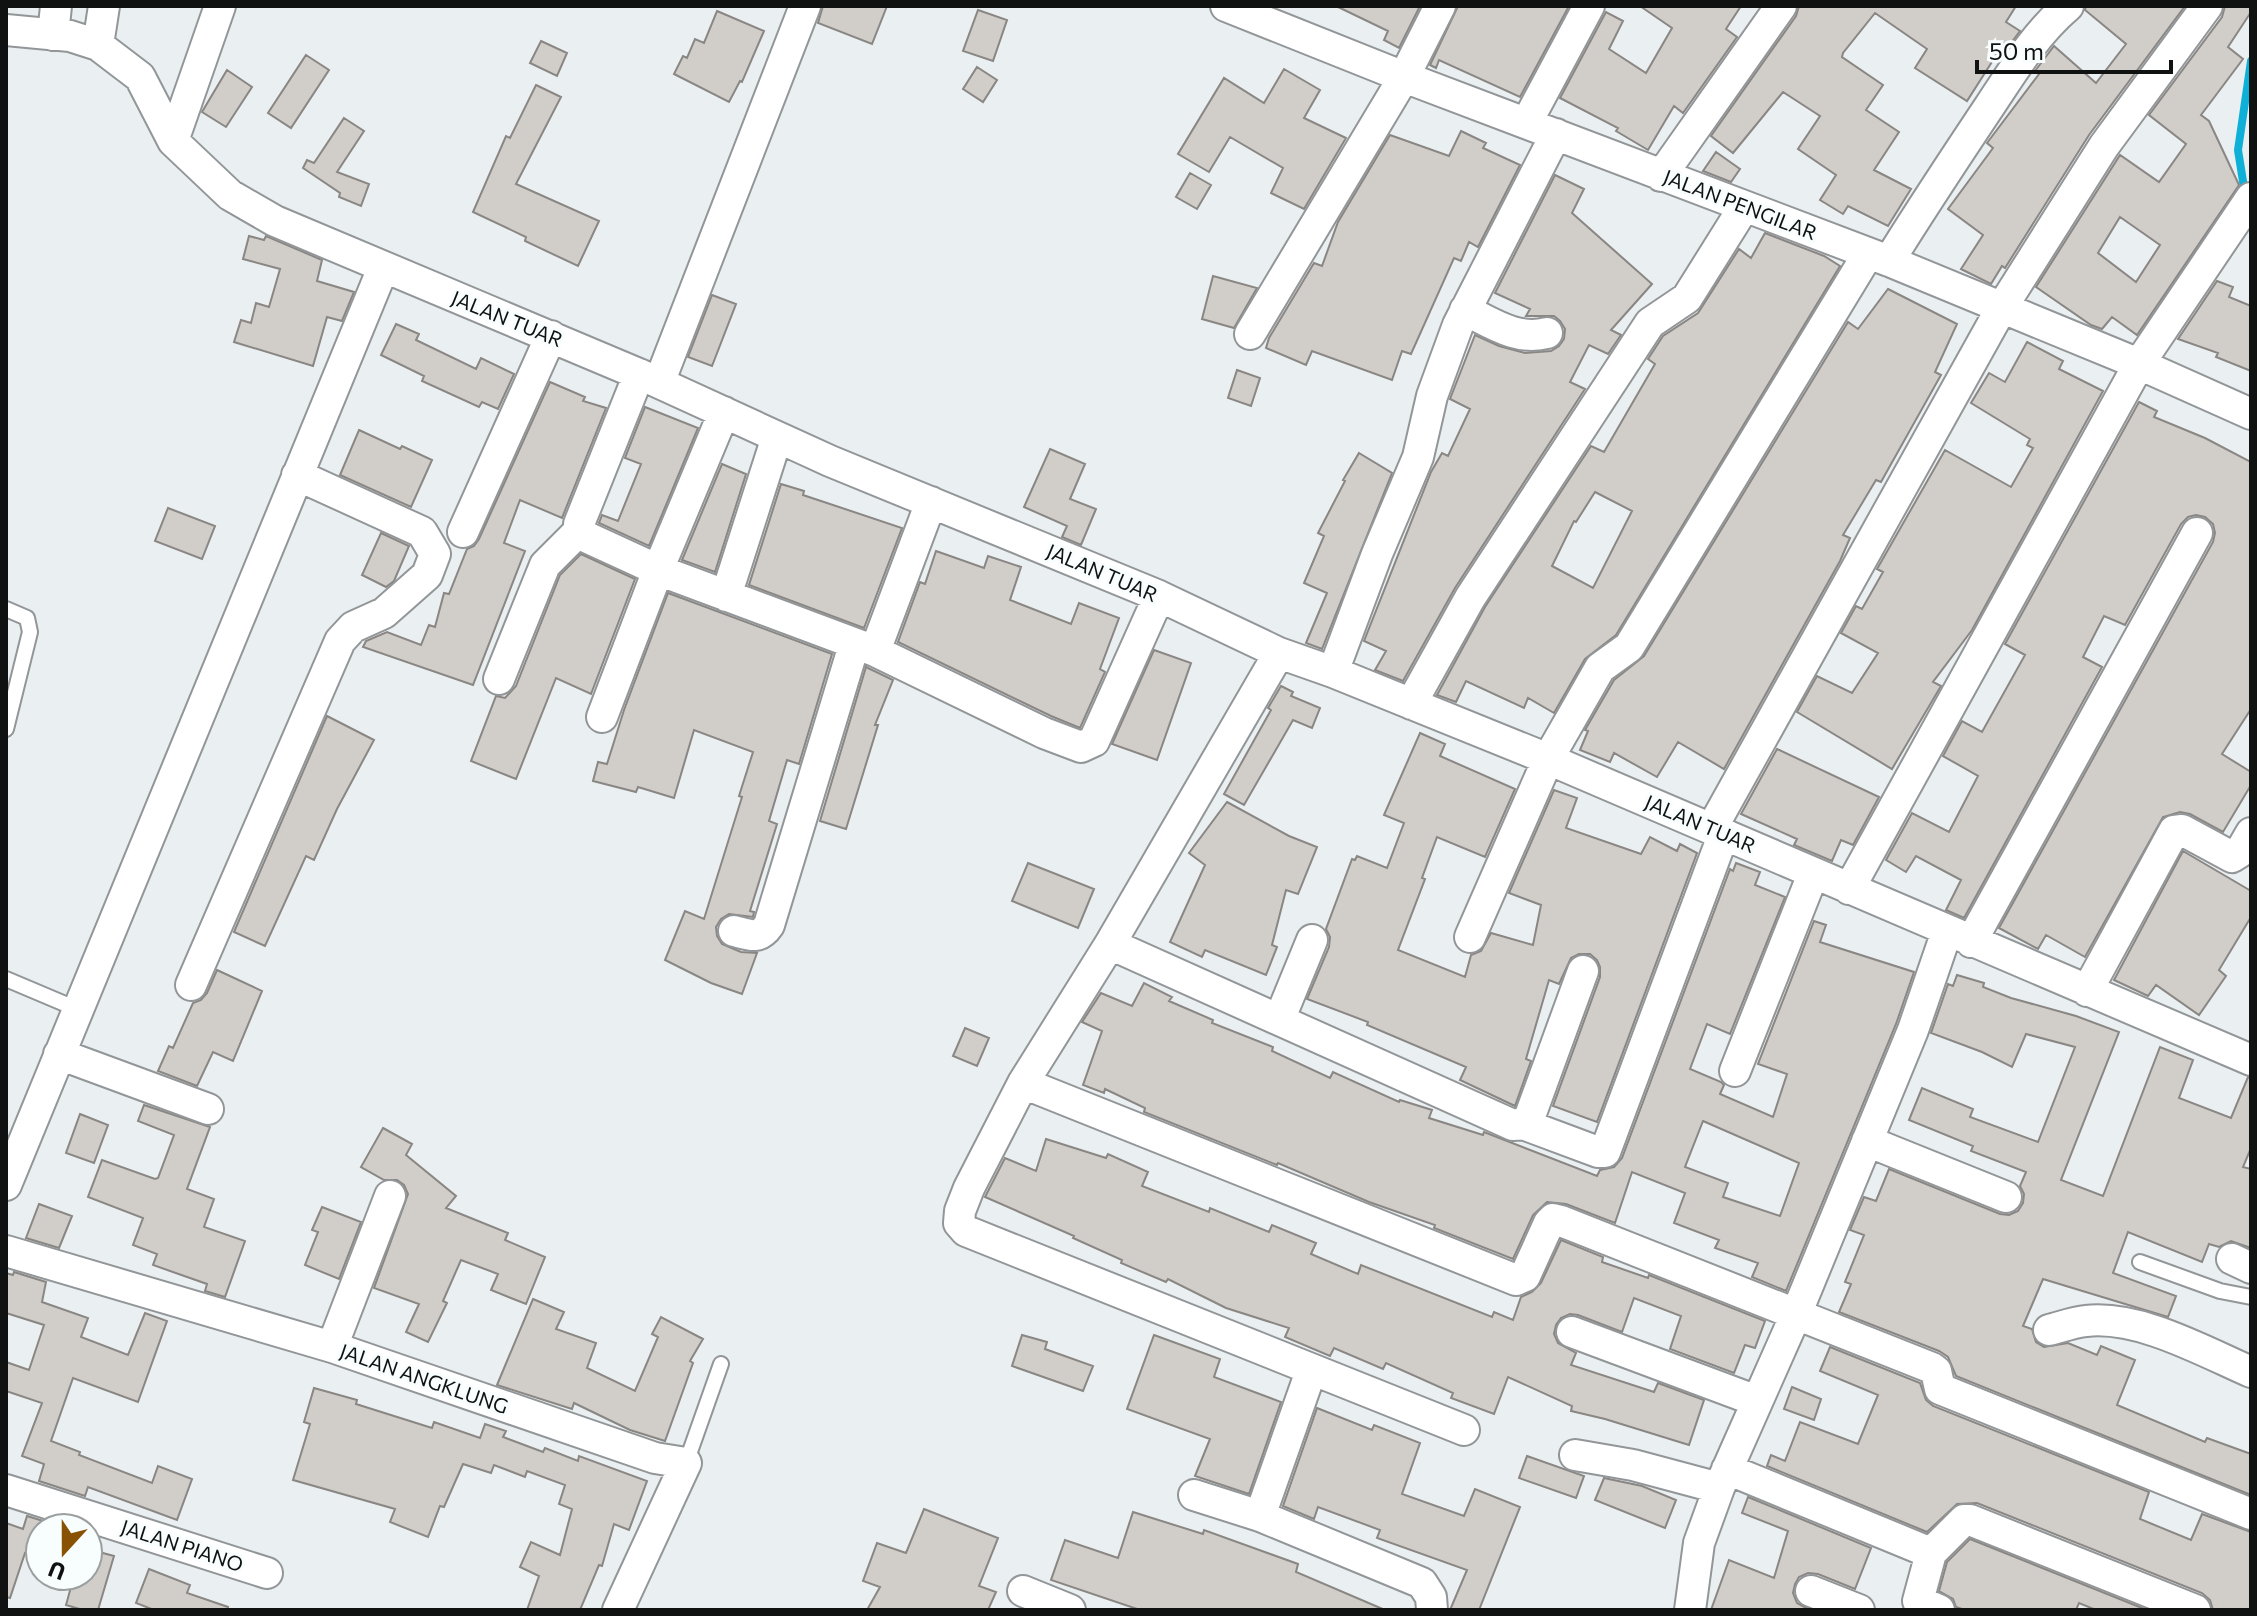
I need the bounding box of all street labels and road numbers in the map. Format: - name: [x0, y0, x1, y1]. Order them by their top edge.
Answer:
- street label: JALAN PENGILAR: [1660, 164, 1820, 244]
- street label: JALAN TUAR: [448, 285, 566, 351]
- street label: JALAN TUAR: [1043, 538, 1161, 606]
- street label: JALAN TUAR: [1641, 789, 1759, 857]
- street label: JALAN ANGKLUNG: [337, 1338, 512, 1418]
- street label: JALAN PIANO: [118, 1514, 246, 1576]

